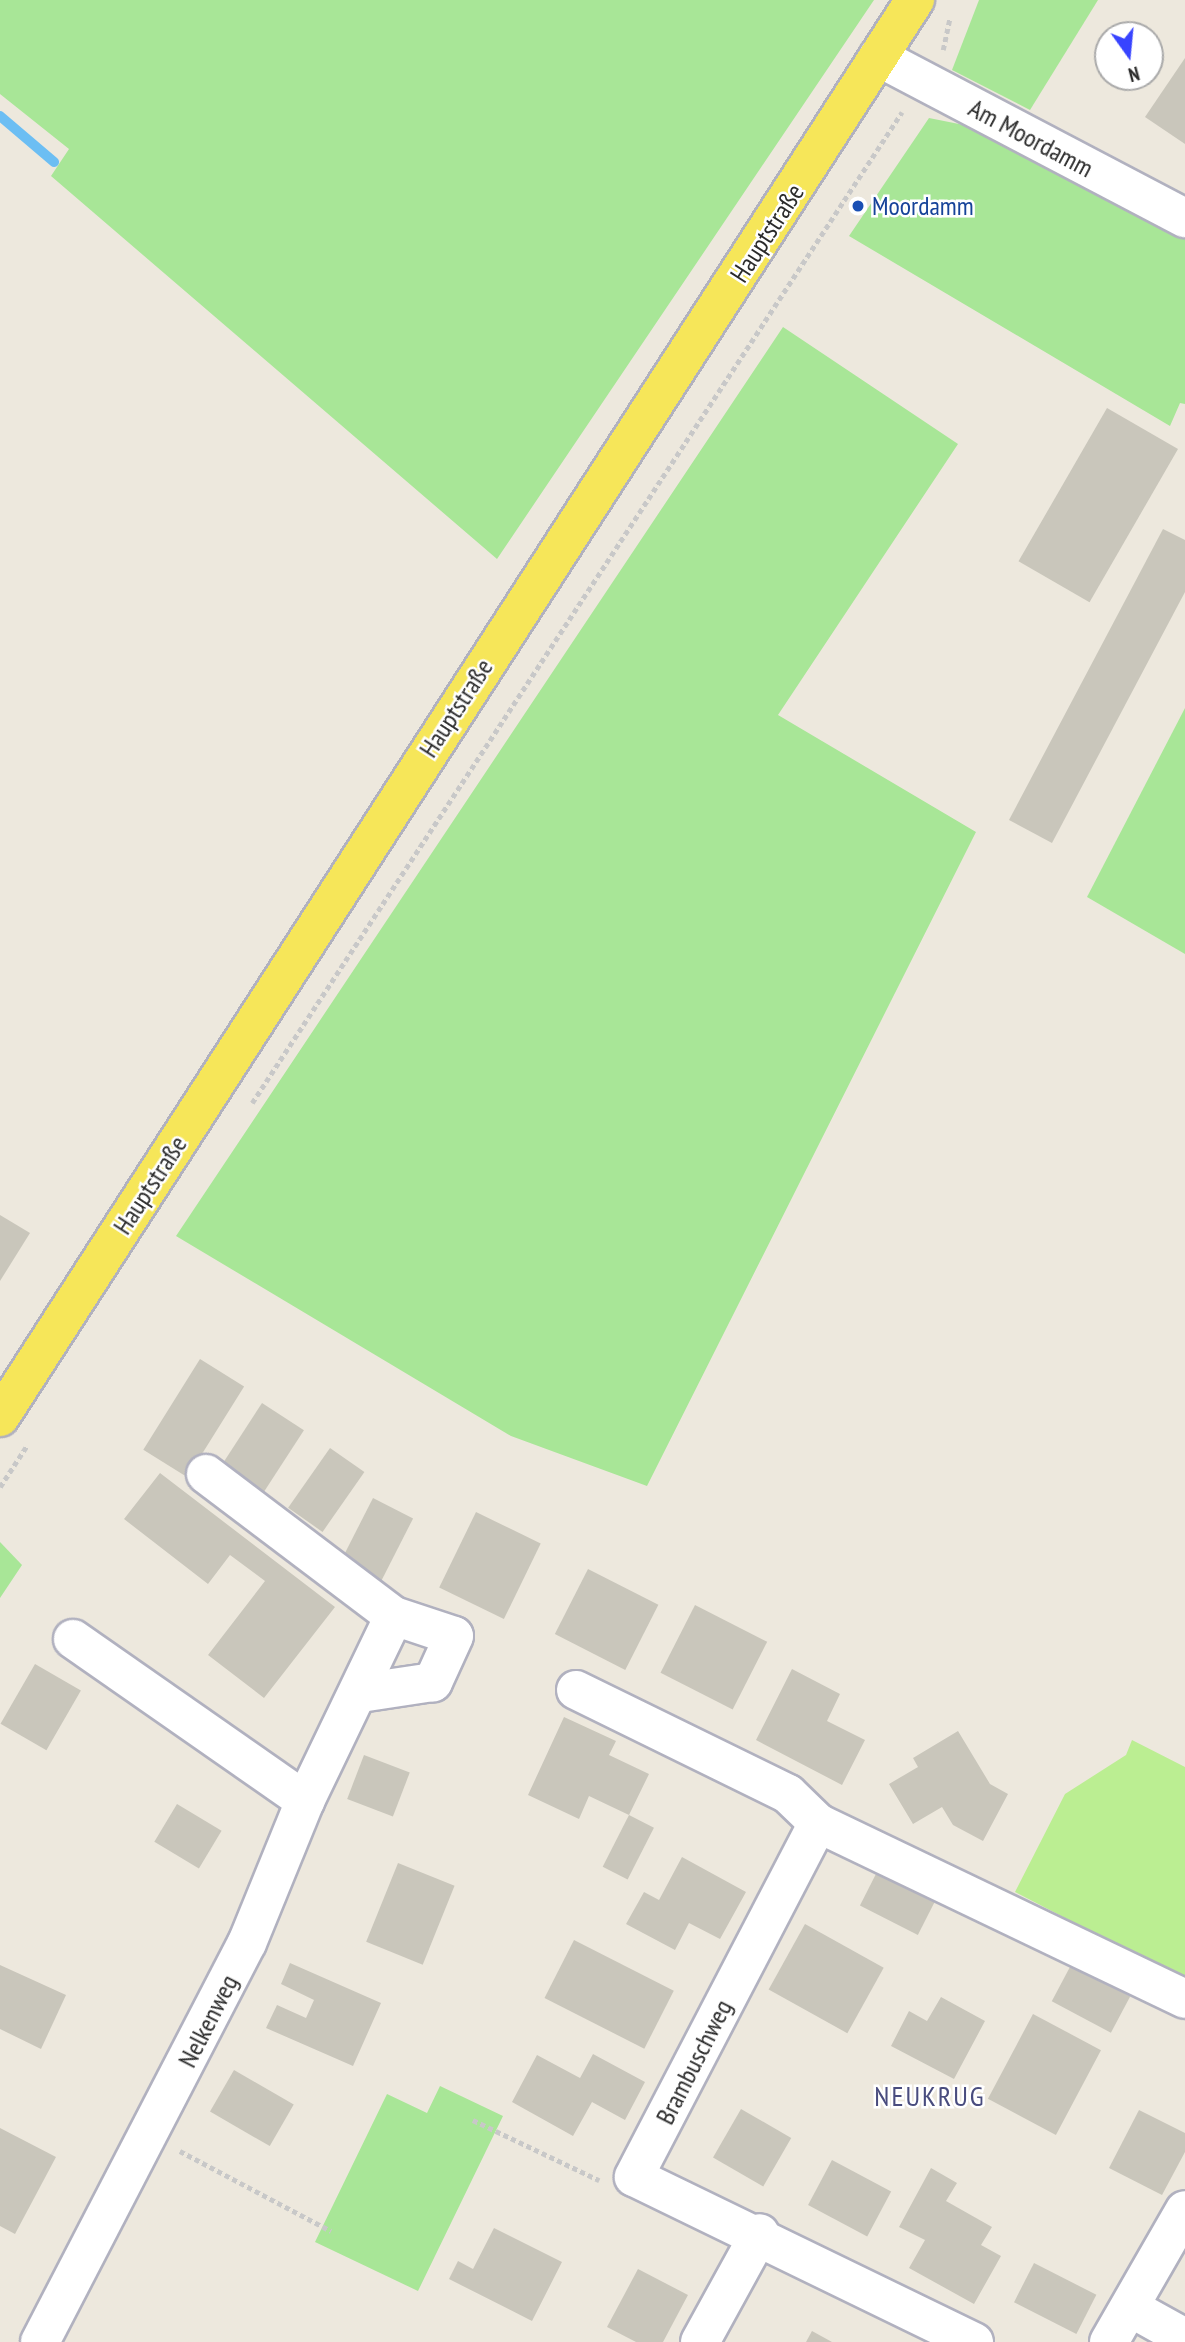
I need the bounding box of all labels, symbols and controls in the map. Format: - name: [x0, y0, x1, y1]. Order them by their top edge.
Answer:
- north arrow: [1094, 21, 1164, 91]
- text: N: [1126, 61, 1142, 87]
- street label: Am Moordamm: [963, 92, 1099, 184]
- street label: Hauptstraße: [724, 178, 810, 288]
- place label: Moordamm: [872, 190, 974, 222]
- marker: Moordamm: [850, 198, 866, 214]
- street label: Hauptstraße: [413, 653, 499, 763]
- street label: Hauptstraße: [107, 1130, 193, 1240]
- street label: Nelkenweg: [171, 1970, 245, 2072]
- street label: Brambuschweg: [649, 1995, 739, 2129]
- district label: NEUKRUG: [875, 2079, 985, 2113]

